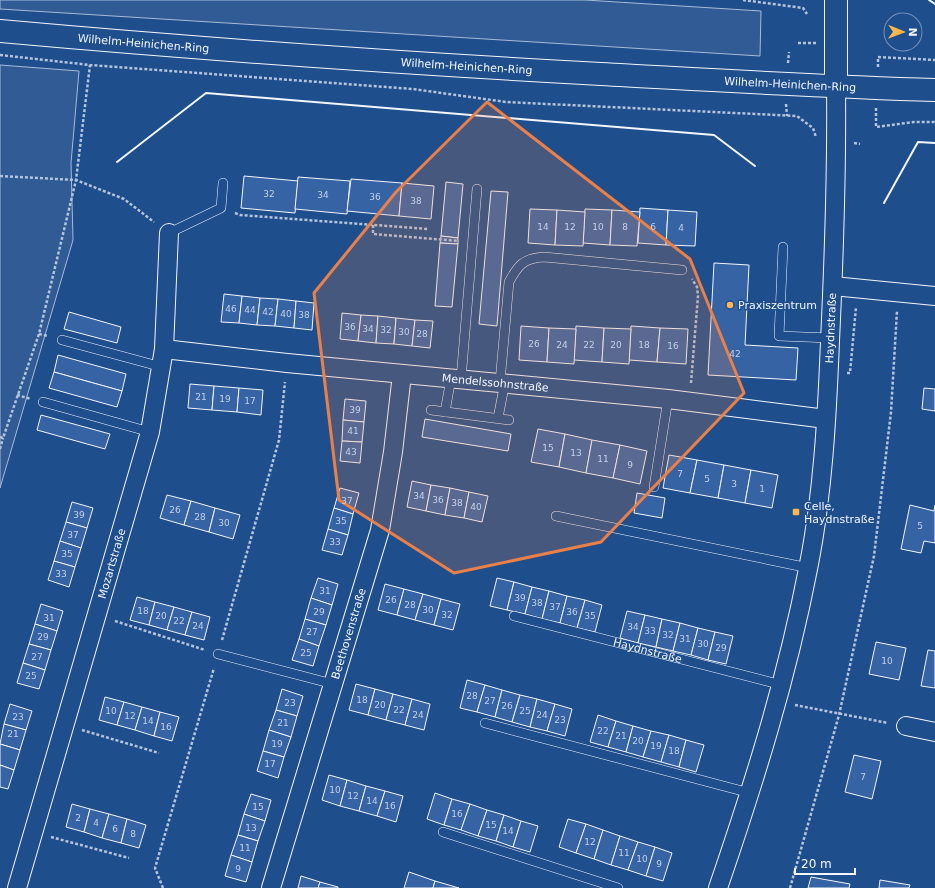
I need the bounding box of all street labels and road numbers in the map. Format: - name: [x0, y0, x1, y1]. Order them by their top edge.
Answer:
- street label: Wilhelm-Heinichen-Ring: [77, 32, 210, 55]
- street label: Wilhelm-Heinichen-Ring: [400, 56, 533, 77]
- street label: Wilhelm-Heinichen-Ring: [724, 75, 856, 94]
- street label: Haydnstraße: [823, 292, 839, 364]
- street label: Mendelssohnstraße: [441, 372, 549, 395]
- street label: Mozartstraße: [96, 527, 129, 600]
- street label: Beethovenstraße: [329, 586, 369, 681]
- street label: Haydnstraße: [612, 636, 684, 666]

